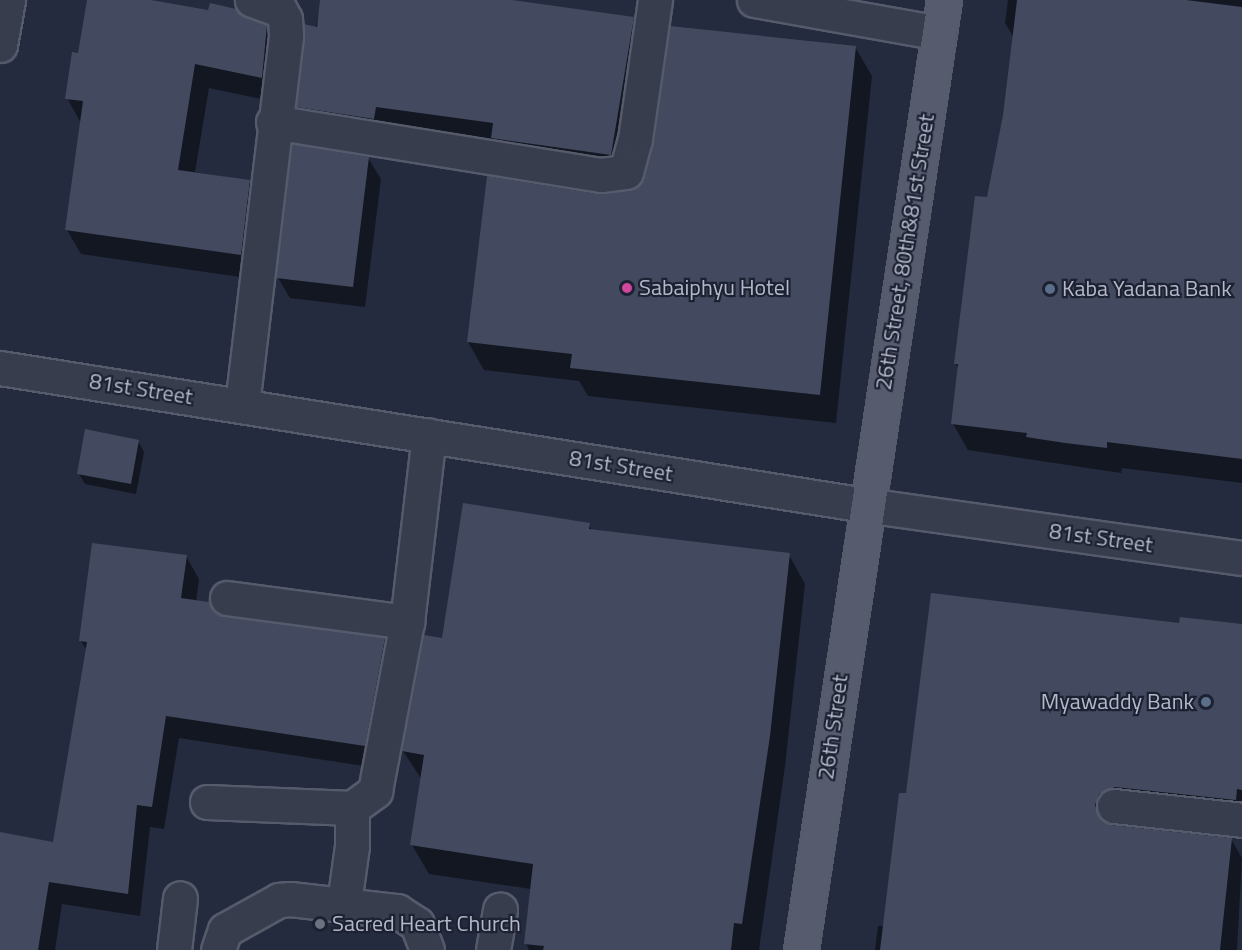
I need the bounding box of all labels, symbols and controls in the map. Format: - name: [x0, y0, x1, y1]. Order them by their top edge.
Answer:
- street label: 26th Street, 80th&81st Street: [870, 112, 940, 392]
- place label: Sabaiphyu Hotel: [639, 275, 790, 301]
- place label: Kaba Yadana Bank: [1062, 276, 1232, 302]
- marker: Sabaiphyu Hotel: [620, 281, 634, 295]
- marker: Kaba Yadana Bank: [1043, 282, 1057, 296]
- street label: 81st Street: [88, 368, 194, 410]
- street label: 81st Street: [568, 445, 674, 487]
- street label: 81st Street: [1048, 518, 1154, 558]
- street label: 26th Street: [813, 673, 853, 781]
- place label: Myawaddy Bank: [1041, 689, 1194, 715]
- marker: Myawaddy Bank: [1199, 695, 1213, 709]
- place label: Sacred Heart Church: [332, 911, 521, 937]
- marker: Sacred Heart Church: [313, 917, 327, 931]

